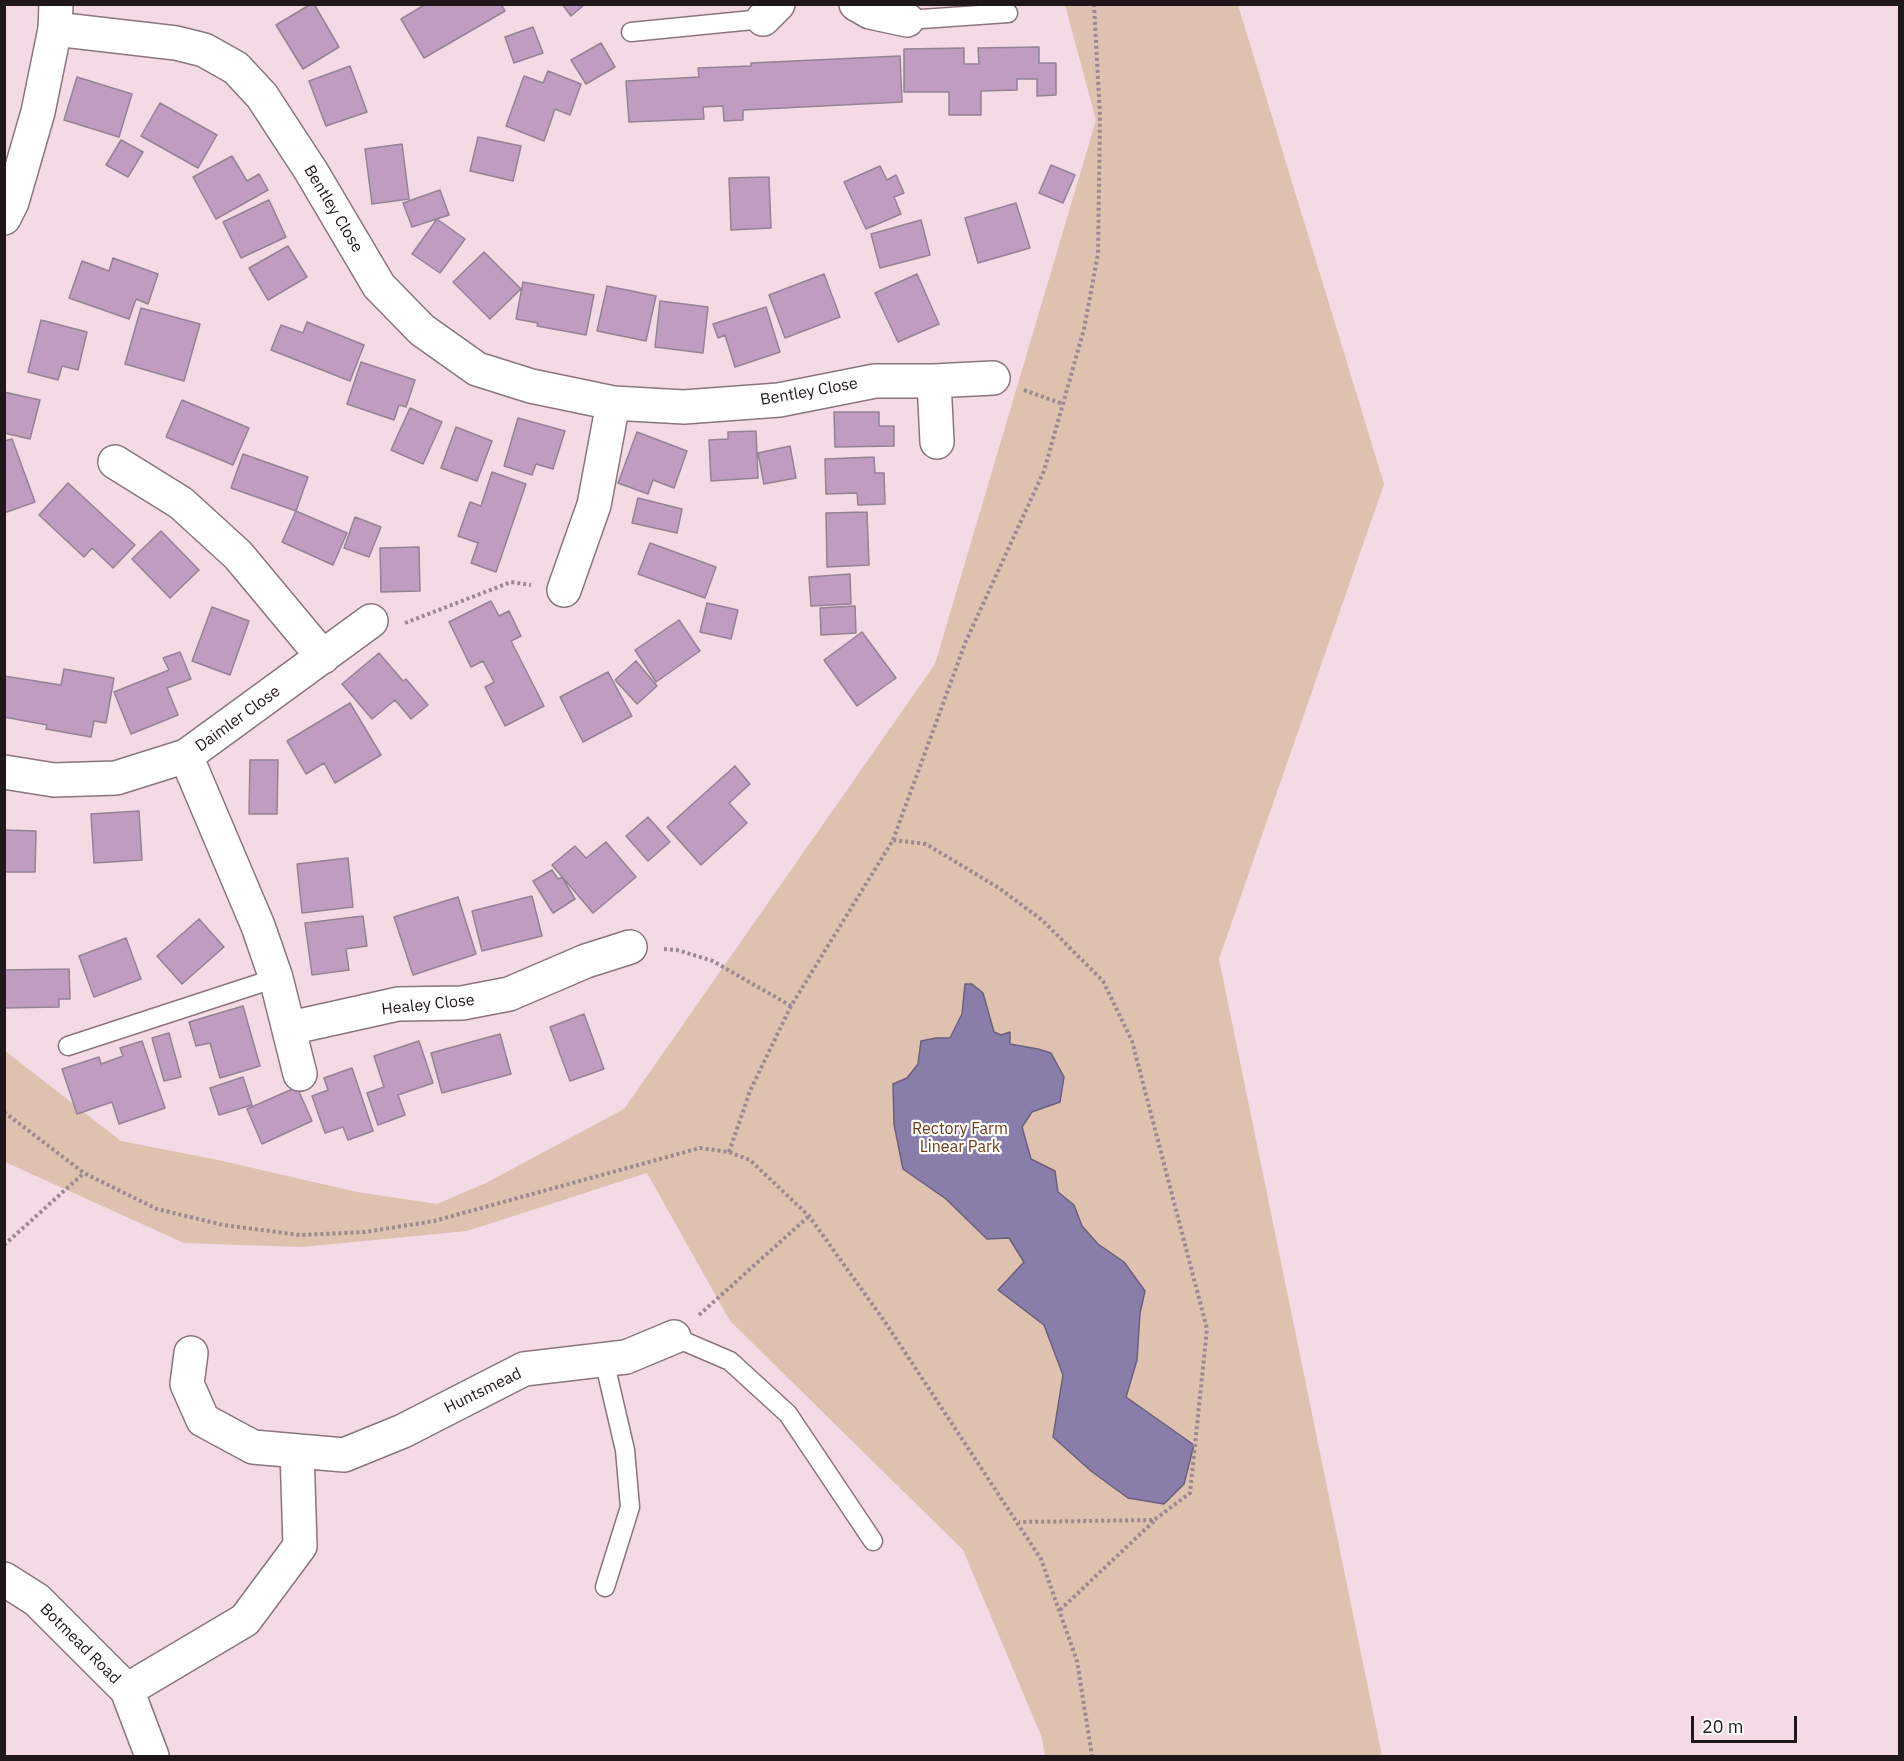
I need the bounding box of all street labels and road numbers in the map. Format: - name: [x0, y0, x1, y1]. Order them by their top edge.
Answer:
- street label: Bentley Close: [299, 162, 367, 256]
- street label: Bentley Close: [759, 374, 859, 410]
- street label: Daimler Close: [192, 682, 284, 756]
- street label: Healey Close: [381, 991, 475, 1019]
- street label: Huntsmead: [441, 1364, 525, 1418]
- street label: Botmead Road: [36, 1600, 124, 1688]

